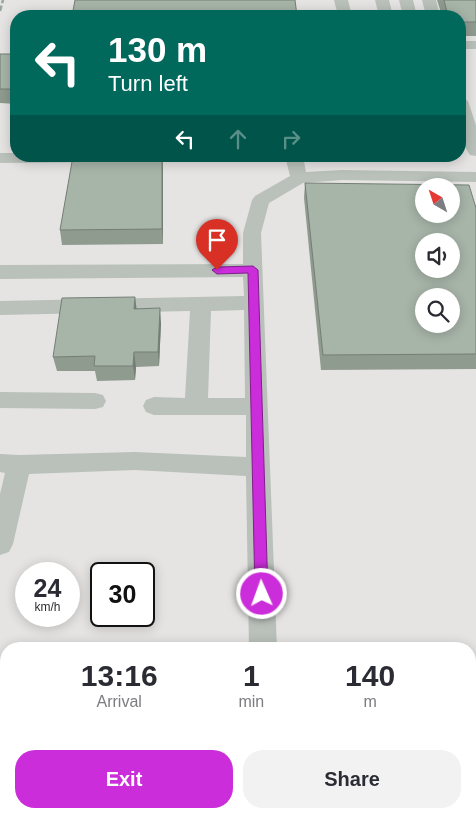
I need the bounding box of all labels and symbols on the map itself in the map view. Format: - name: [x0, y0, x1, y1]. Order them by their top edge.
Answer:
- north arrow: [415, 178, 460, 222]
- pin: [196, 219, 238, 270]
- speed limit sign: 30: [90, 562, 155, 627]
- position arrow: [235, 567, 287, 619]

